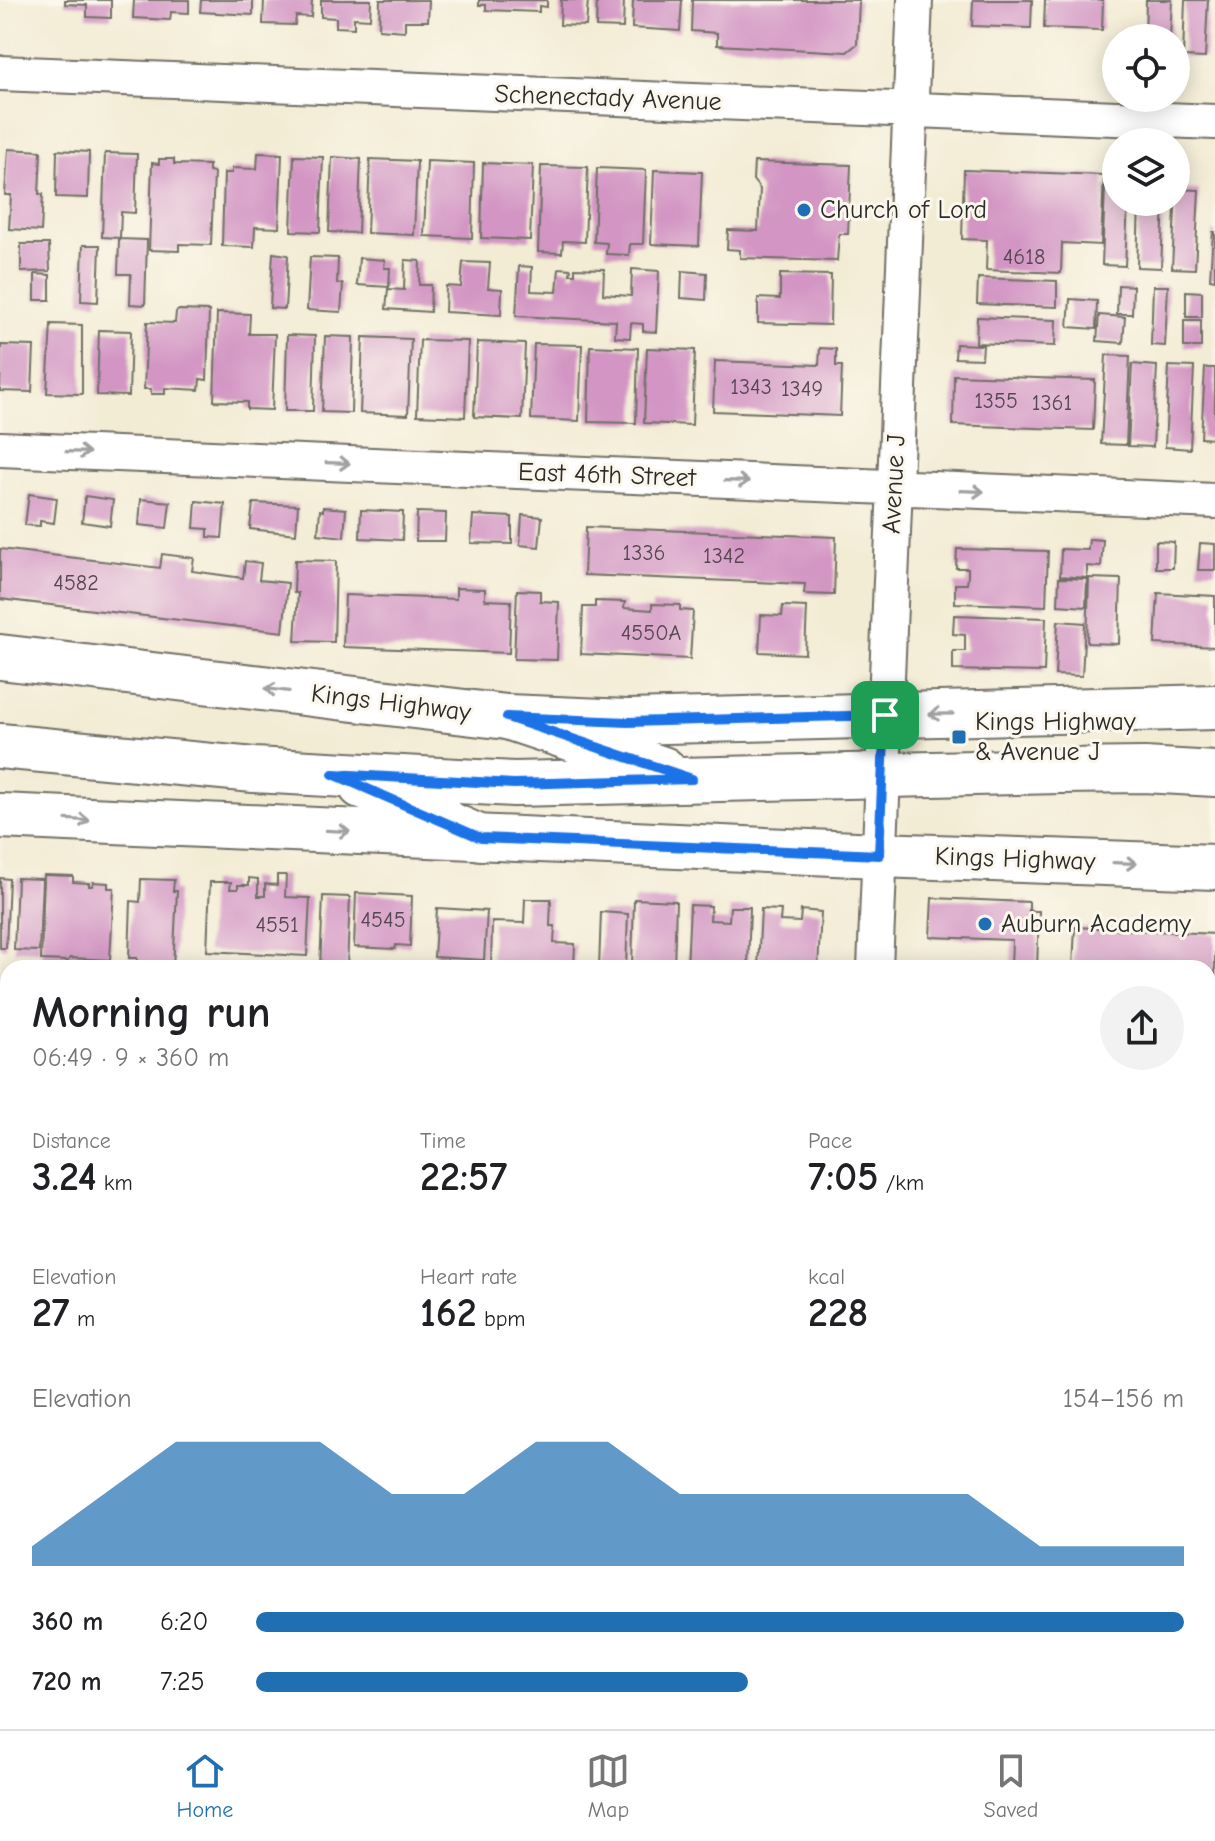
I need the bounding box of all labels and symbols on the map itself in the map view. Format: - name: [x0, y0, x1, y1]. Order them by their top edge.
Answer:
- street label: Schenectady Avenue: [494, 79, 722, 117]
- place label: Church of Lord: [820, 195, 987, 225]
- marker: Church of Lord: [795, 201, 813, 219]
- house number: 4618: [1003, 244, 1045, 270]
- house number: 1343: [730, 374, 772, 400]
- house number: 1349: [781, 376, 823, 402]
- house number: 1355: [974, 388, 1018, 414]
- house number: 1361: [1032, 390, 1072, 416]
- street label: Avenue J: [876, 433, 912, 535]
- one-way arrow: [64, 445, 91, 460]
- one-way arrow: [324, 456, 351, 471]
- street label: East 46th Street: [518, 457, 698, 493]
- one-way arrow: [723, 473, 750, 488]
- one-way arrow: [958, 483, 985, 498]
- house number: 1336: [623, 540, 665, 566]
- house number: 1342: [703, 543, 745, 569]
- house number: 4582: [53, 570, 99, 596]
- house number: 4550A: [621, 620, 682, 646]
- street label: Kings Highway: [309, 678, 473, 728]
- pin: [851, 681, 919, 749]
- one-way arrow: [265, 682, 290, 697]
- one-way arrow: [928, 707, 955, 722]
- place label: Kings Highway & Avenue J: [975, 707, 1136, 767]
- marker: Kings Highway & Avenue J: [950, 728, 968, 746]
- one-way arrow: [64, 813, 91, 828]
- one-way arrow: [324, 824, 351, 839]
- street label: Kings Highway: [934, 841, 1096, 877]
- one-way arrow: [1111, 855, 1138, 870]
- house number: 4545: [360, 907, 406, 933]
- place label: Auburn Academy: [1001, 909, 1191, 939]
- house number: 4551: [255, 912, 299, 938]
- marker: Auburn Academy: [976, 915, 994, 933]

